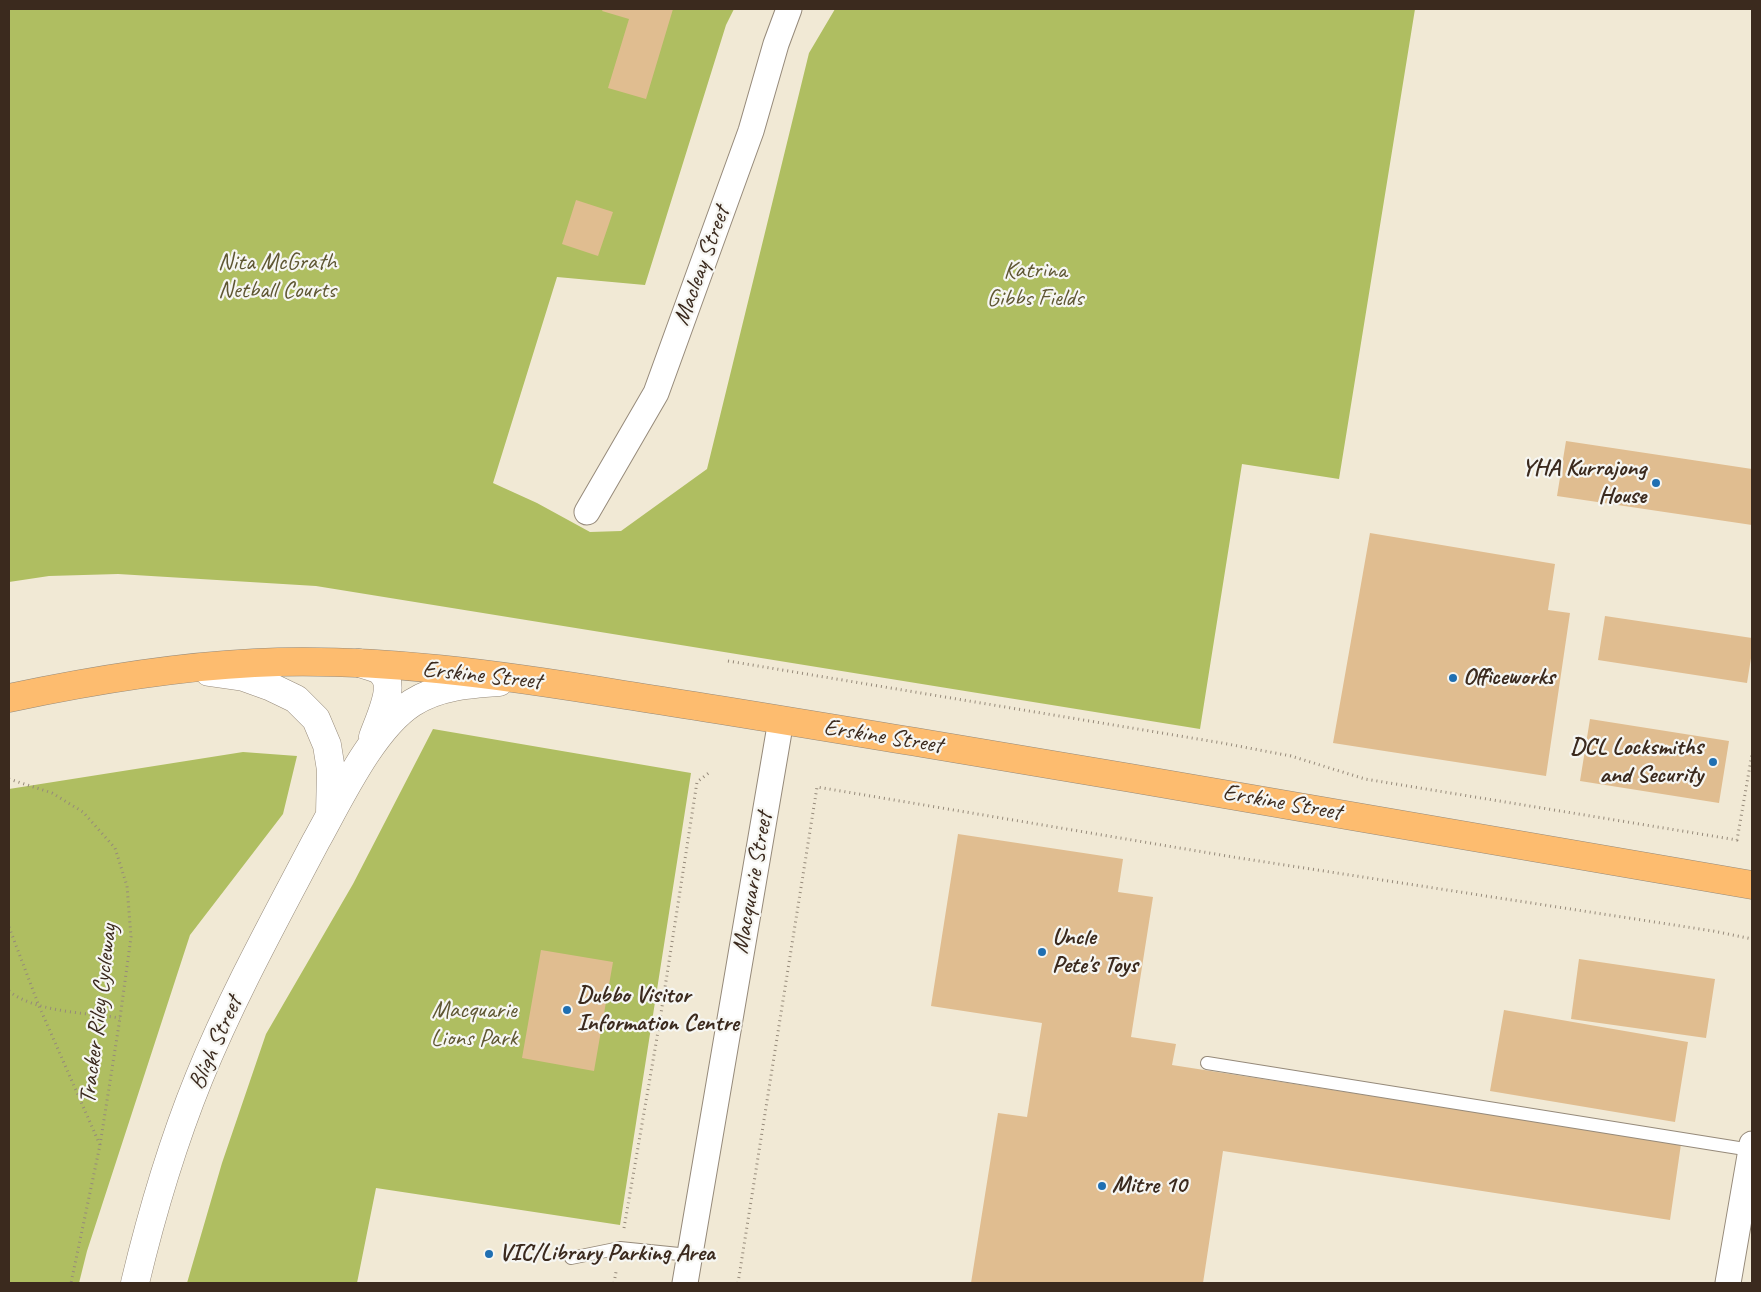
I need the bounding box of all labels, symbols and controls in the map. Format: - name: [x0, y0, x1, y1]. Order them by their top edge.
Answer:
- street label: Macleay Street: [667, 203, 737, 329]
- park label: Nita McGrath Netball Courts: [218, 249, 336, 305]
- park label: Katrina Gibbs Fields: [987, 257, 1083, 313]
- place label: YHA Kurrajong House: [1522, 455, 1646, 511]
- marker: YHA Kurrajong House: [1650, 477, 1662, 489]
- street label: Erskine Street: [421, 655, 543, 697]
- place label: Officeworks: [1463, 664, 1555, 692]
- marker: Officeworks: [1447, 672, 1459, 684]
- street label: Erskine Street: [822, 713, 944, 761]
- place label: DCL Locksmiths and Security: [1570, 734, 1703, 790]
- marker: DCL Locksmiths and Security: [1707, 756, 1719, 768]
- street label: Erskine Street: [1221, 778, 1343, 828]
- street label: Macquarie Street: [726, 810, 780, 956]
- street label: Tracker Riley Cycleway: [74, 923, 124, 1105]
- place label: Uncle Pete's Toys: [1052, 924, 1138, 980]
- marker: Uncle Pete's Toys: [1036, 946, 1048, 958]
- place label: Dubbo Visitor Information Centre: [577, 982, 739, 1038]
- street label: Bligh Street: [183, 992, 249, 1094]
- park label: Macquarie Lions Park: [431, 997, 517, 1053]
- marker: Dubbo Visitor Information Centre: [561, 1004, 573, 1016]
- place label: Mitre 10: [1112, 1172, 1186, 1200]
- marker: Mitre 10: [1096, 1180, 1108, 1192]
- place label: VIC/Library Parking Area: [499, 1240, 715, 1268]
- marker: VIC/Library Parking Area: [483, 1248, 495, 1260]

